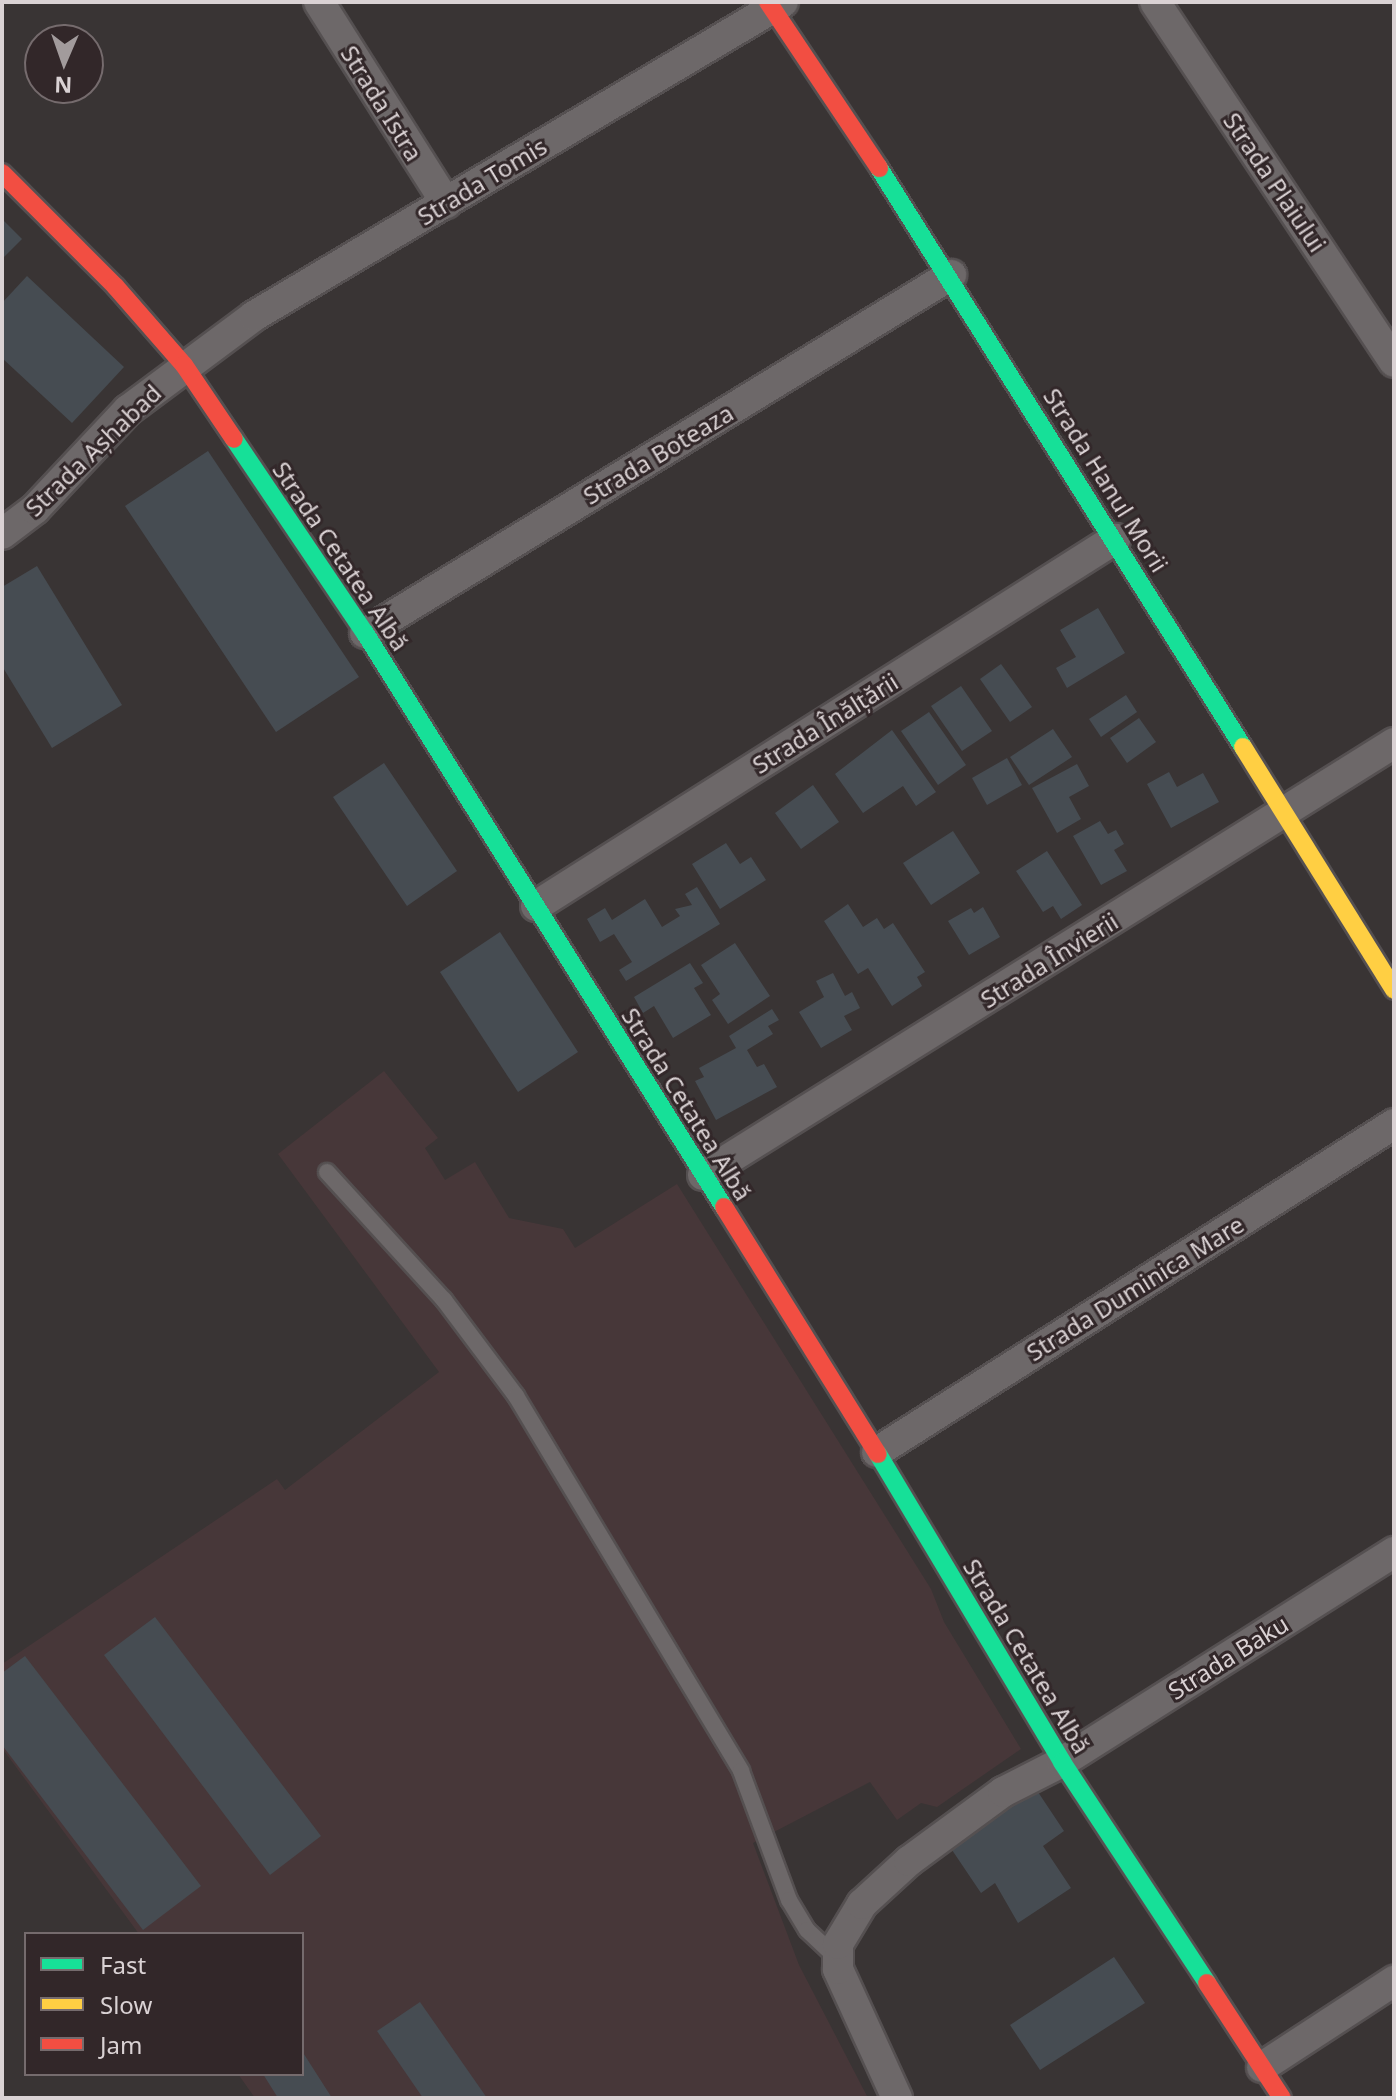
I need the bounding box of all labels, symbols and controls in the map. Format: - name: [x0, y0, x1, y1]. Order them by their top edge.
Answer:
- north arrow: [24, 24, 104, 104]
- street label: Strada Istra: [335, 40, 429, 166]
- text: N: [54, 71, 73, 101]
- street label: Strada Plaiului: [1218, 107, 1332, 257]
- street label: Strada Tomis: [412, 131, 552, 231]
- street label: Strada Așhabad: [19, 378, 167, 522]
- street label: Strada Hanul Morii: [1038, 383, 1174, 577]
- street label: Strada Boteaza: [578, 398, 738, 510]
- street label: Strada Cetatea Albă: [267, 456, 415, 656]
- street label: Strada Înălțării: [747, 667, 903, 779]
- street label: Strada Învierii: [975, 906, 1123, 1014]
- street label: Strada Cetatea Albă: [616, 1002, 758, 1206]
- street label: Strada Duminica Mare: [1021, 1209, 1249, 1367]
- street label: Strada Cetatea Albă: [958, 1554, 1096, 1758]
- street label: Strada Baku: [1163, 1609, 1293, 1705]
- legend: [24, 1932, 304, 2076]
- text: Fast: [100, 1948, 146, 1981]
- text: Slow: [100, 1988, 152, 2021]
- text: Jam: [100, 2028, 142, 2061]

